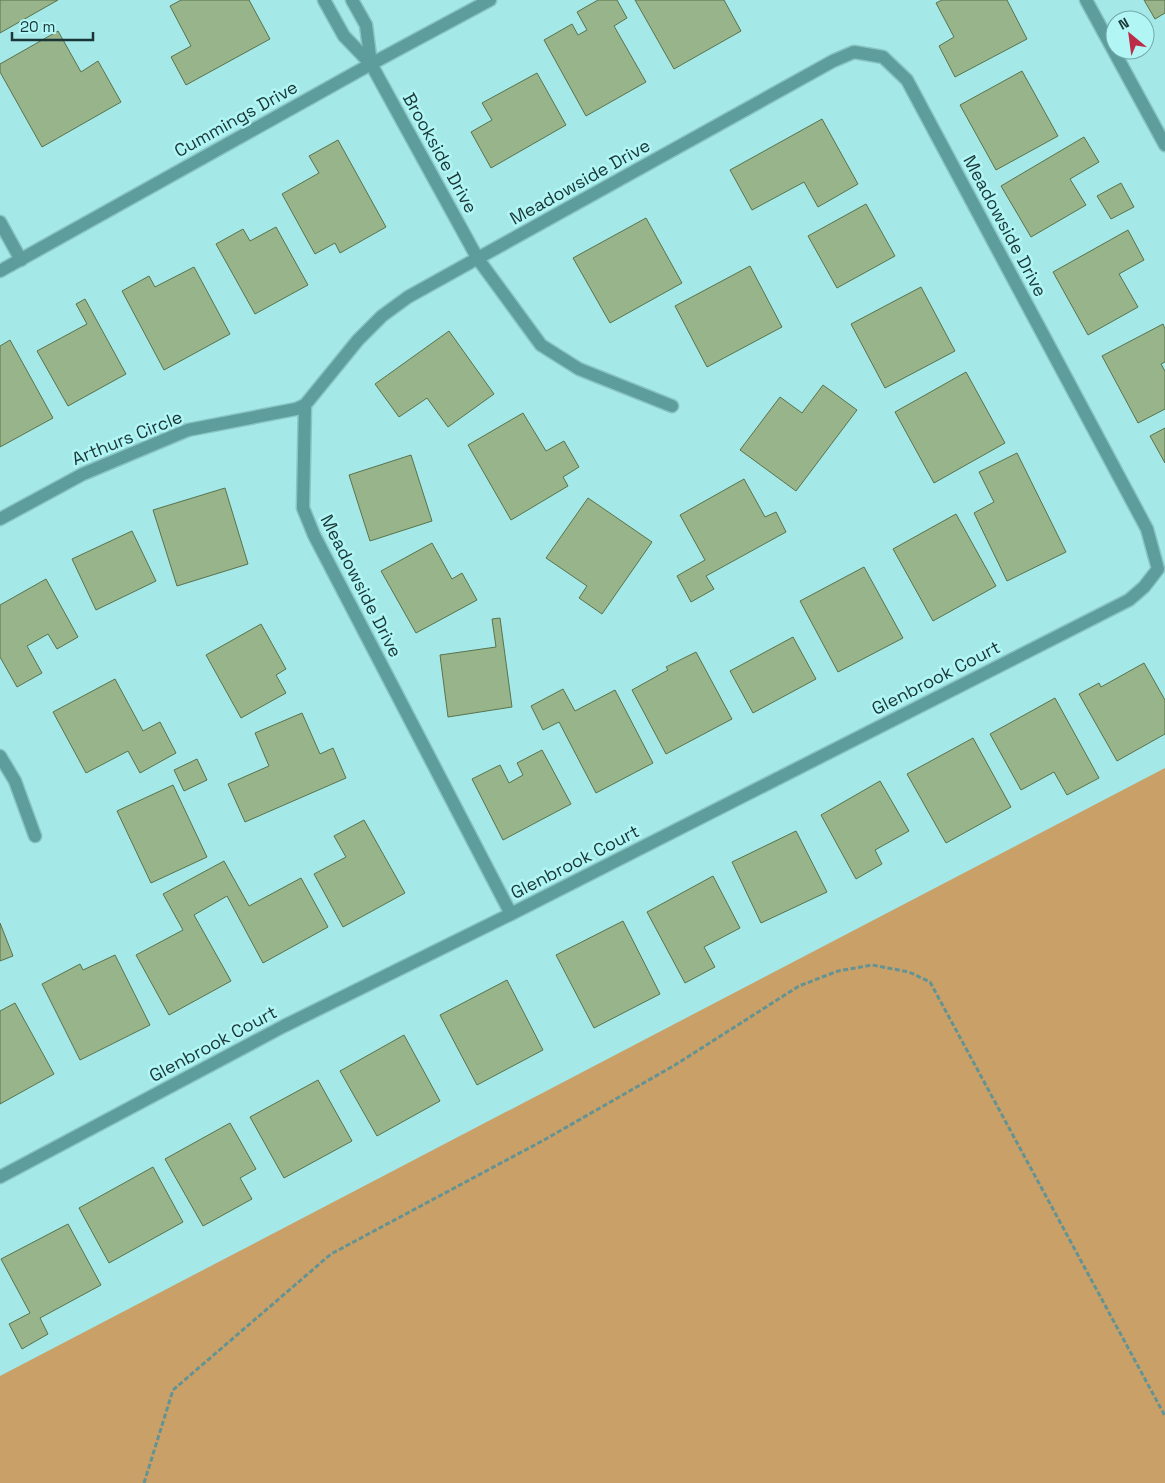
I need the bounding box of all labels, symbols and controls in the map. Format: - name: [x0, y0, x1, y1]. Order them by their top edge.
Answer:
- scale bar: [12, 10, 94, 42]
- north arrow: [1105, 10, 1155, 60]
- text: N: [1115, 13, 1132, 34]
- text: 20 m: [20, 17, 55, 36]
- street label: Cummings Drive: [170, 75, 302, 162]
- street label: Brookside Drive: [398, 89, 483, 217]
- street label: Meadowside Drive: [505, 133, 654, 230]
- street label: Meadowside Drive: [958, 151, 1052, 301]
- street label: Arthurs Circle: [68, 405, 185, 470]
- street label: Meadowside Drive: [316, 511, 407, 661]
- street label: Glenbrook Court: [868, 635, 1004, 720]
- street label: Glenbrook Court: [507, 819, 643, 904]
- street label: Glenbrook Court: [145, 1000, 281, 1087]

